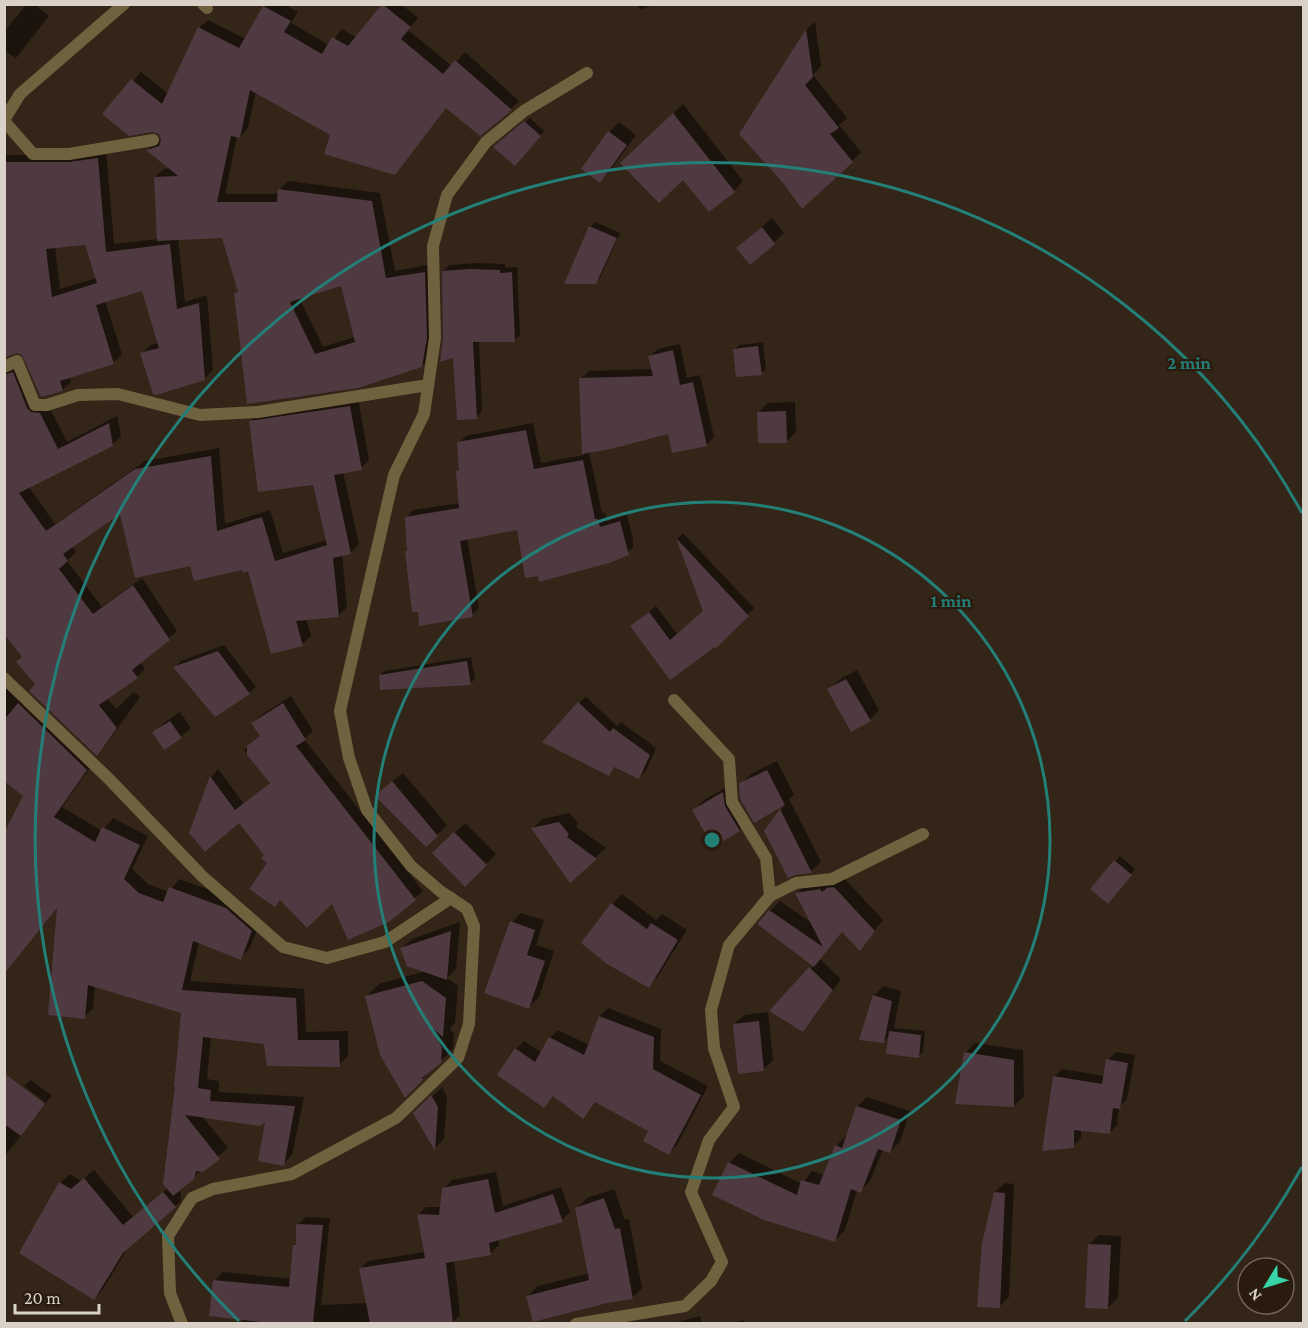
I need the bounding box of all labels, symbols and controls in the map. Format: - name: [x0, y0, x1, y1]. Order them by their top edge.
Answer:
- text: 2 min: [1167, 353, 1211, 373]
- text: 1 min: [931, 591, 972, 611]
- centre of rings: [702, 830, 722, 850]
- north arrow: [1236, 1256, 1296, 1316]
- scale bar: [15, 1277, 99, 1315]
- text: N: [1244, 1285, 1265, 1304]
- text: 20 m: [24, 1288, 61, 1308]

